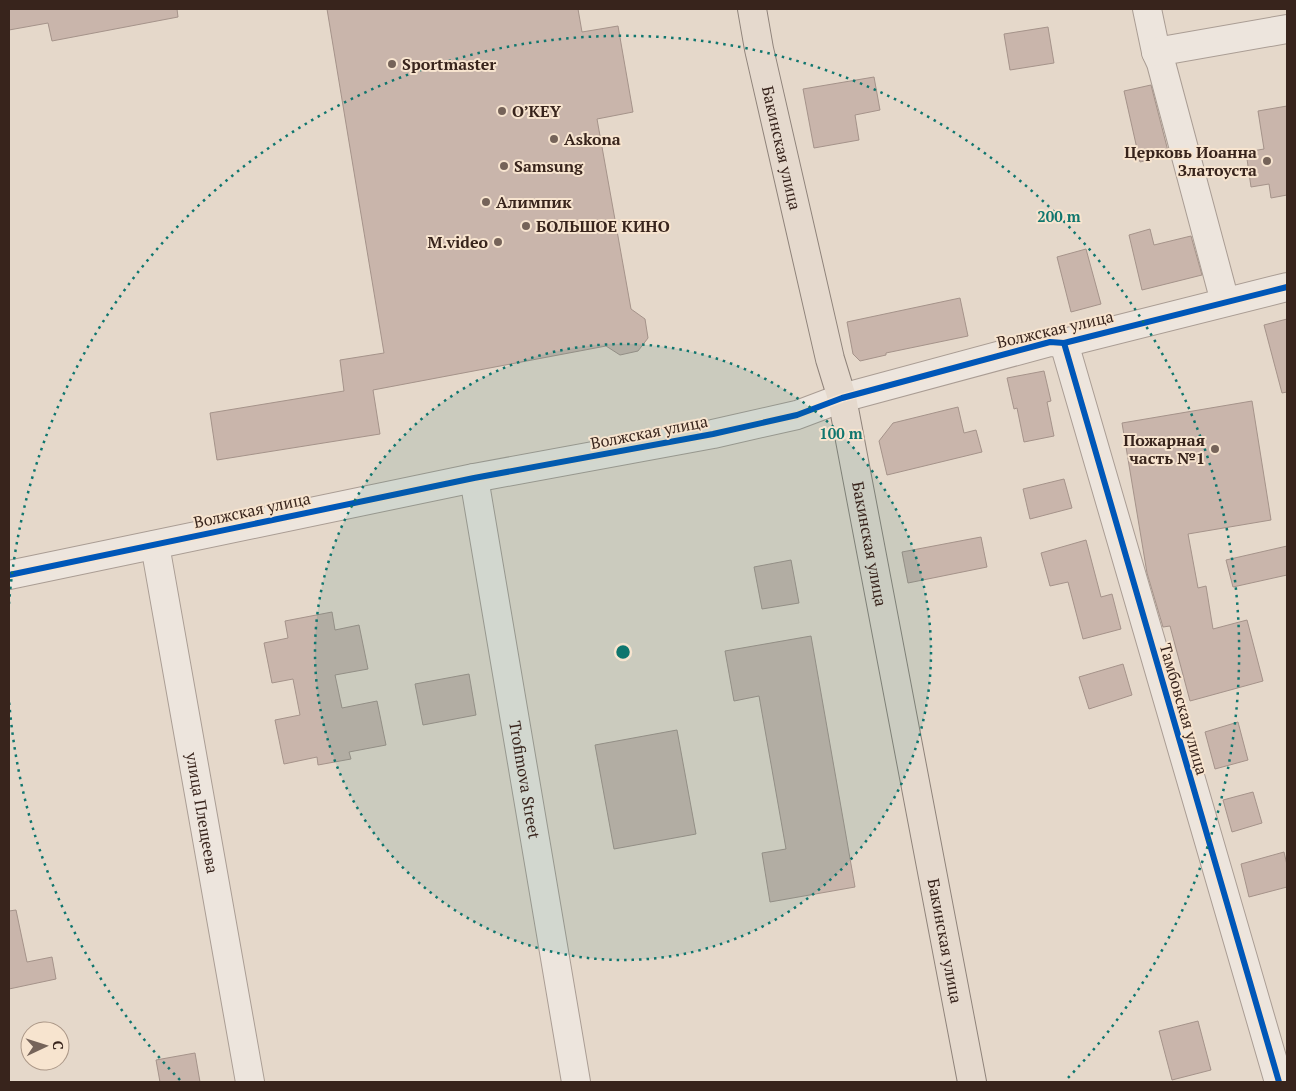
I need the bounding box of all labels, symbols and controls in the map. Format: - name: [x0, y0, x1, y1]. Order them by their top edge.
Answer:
- place label: Sportmaster: [402, 53, 496, 75]
- marker: Sportmaster: [386, 58, 398, 70]
- street label: Бакинская улица: [757, 84, 806, 212]
- place label: O’KEY: [512, 100, 562, 122]
- marker: O’KEY: [496, 105, 508, 117]
- place label: Askona: [564, 128, 621, 150]
- marker: Askona: [548, 133, 560, 145]
- place label: Церковь Иоанна Златоуста: [1124, 141, 1257, 181]
- place label: Samsung: [514, 155, 584, 177]
- marker: Церковь Иоанна Златоуста: [1261, 155, 1273, 167]
- marker: Samsung: [498, 160, 510, 172]
- place label: Алимпик: [496, 191, 572, 213]
- marker: Алимпик: [480, 196, 492, 208]
- text: 200 m: [1037, 206, 1081, 226]
- place label: БОЛЬШОЕ КИНО: [536, 215, 670, 237]
- marker: БОЛЬШОЕ КИНО: [520, 220, 532, 232]
- place label: M.video: [428, 231, 488, 253]
- marker: M.video: [492, 236, 504, 248]
- street label: Волжская улица: [995, 305, 1115, 353]
- street label: Волжская улица: [588, 410, 710, 454]
- text: 100 m: [819, 423, 863, 443]
- place label: Пожарная часть №1: [1123, 429, 1205, 469]
- marker: Пожарная часть №1: [1209, 443, 1221, 455]
- street label: Бакинская улица: [847, 480, 892, 608]
- street label: Волжская улица: [192, 487, 312, 533]
- street label: Тамбовская улица: [1155, 641, 1213, 777]
- centre of rings: [614, 643, 632, 661]
- street label: Trofimova Street: [504, 719, 546, 840]
- street label: улица Плещеева: [181, 750, 224, 875]
- street label: Бакинская улица: [923, 877, 968, 1005]
- north arrow: [20, 1021, 70, 1071]
- text: С: [49, 1040, 68, 1050]

